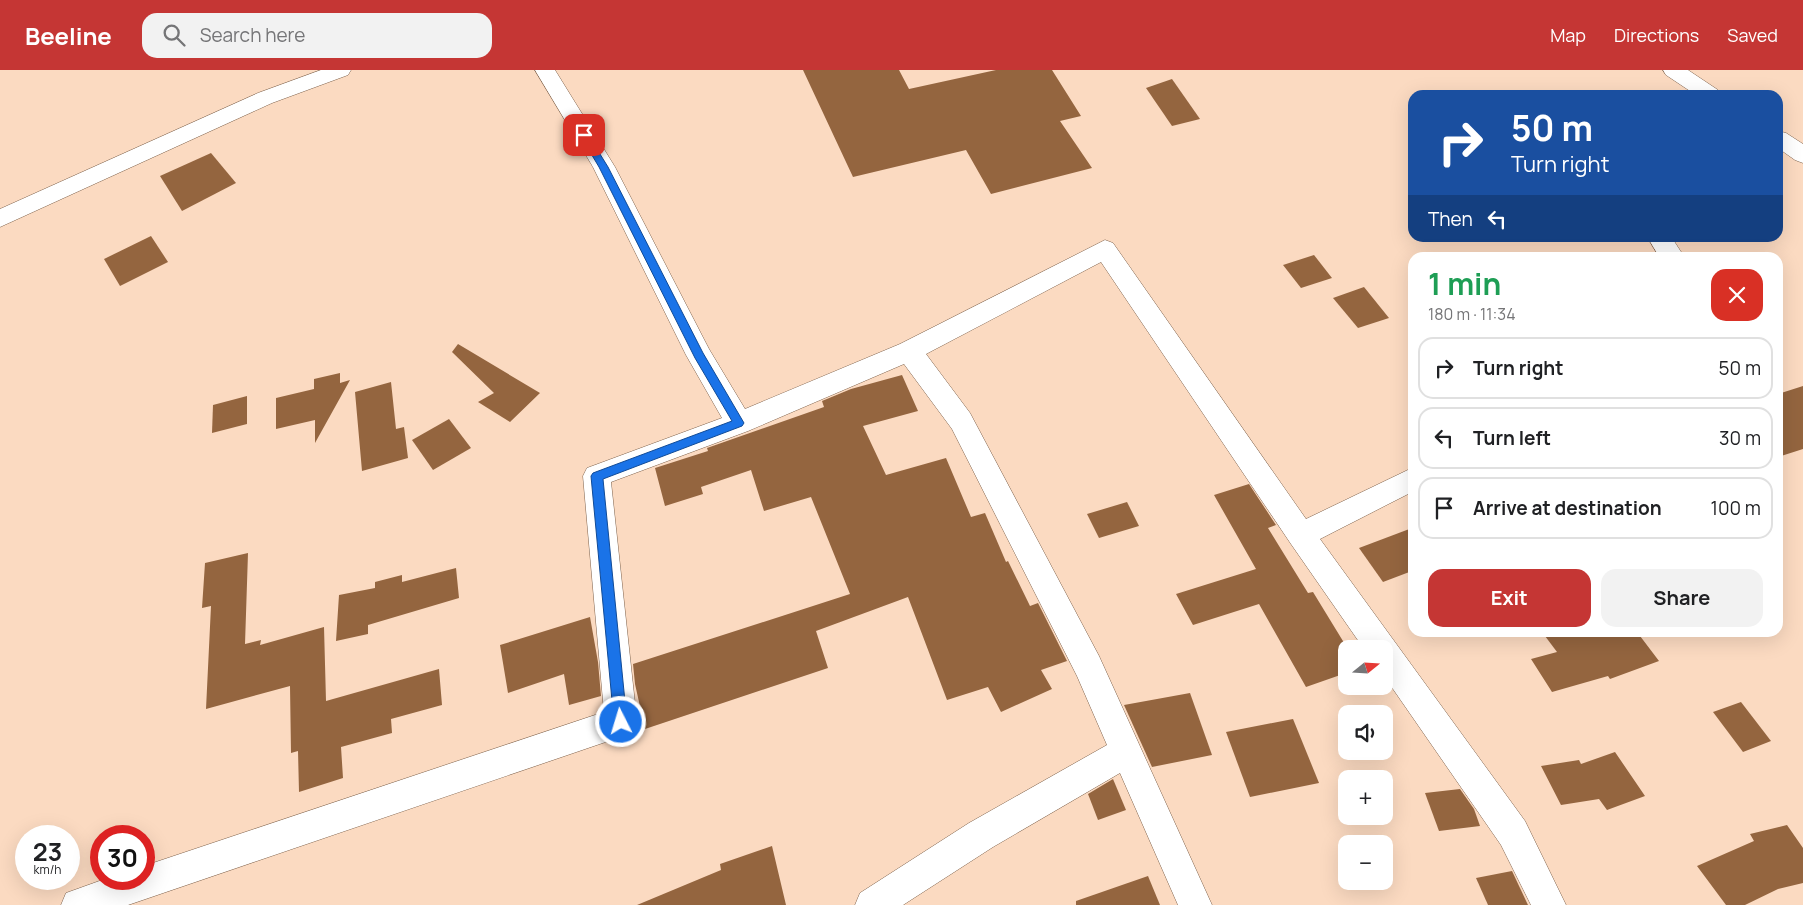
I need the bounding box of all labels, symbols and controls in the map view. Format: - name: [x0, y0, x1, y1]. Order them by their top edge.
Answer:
- search box: [142, 13, 492, 58]
- text: Beeline: [25, 19, 112, 52]
- icon: search: [160, 21, 188, 49]
- text: Search here: [200, 22, 305, 48]
- text: Map: [1550, 23, 1586, 47]
- text: Directions: [1614, 23, 1699, 47]
- text: Saved: [1727, 23, 1778, 47]
- text: 50 m: [1511, 104, 1593, 152]
- icon: right: [1428, 110, 1493, 175]
- pin: [563, 114, 605, 156]
- icon: arrive: [570, 121, 598, 149]
- text: Turn right: [1511, 149, 1609, 179]
- icon: left: [1483, 205, 1511, 233]
- text: Then: [1428, 206, 1473, 232]
- text: 1 min: [1428, 263, 1501, 304]
- button: close: [1711, 269, 1763, 321]
- text: 180 m · 11:34: [1428, 303, 1516, 325]
- icon: right: [1430, 354, 1458, 382]
- text: Turn right: [1473, 355, 1563, 381]
- text: 50 m: [1719, 355, 1761, 381]
- icon: left: [1430, 424, 1458, 452]
- text: Turn left: [1473, 425, 1551, 451]
- text: 30 m: [1719, 425, 1761, 451]
- icon: arrive: [1430, 494, 1458, 522]
- text: Arrive at destination: [1473, 495, 1662, 521]
- text: 100 m: [1710, 495, 1761, 521]
- button: Exit: [1428, 569, 1591, 627]
- button: Share: [1601, 569, 1763, 627]
- north arrow: [1338, 640, 1392, 695]
- map controls: [1338, 640, 1393, 890]
- position arrow: [594, 695, 646, 747]
- button: sound: [1338, 705, 1393, 760]
- button: +: [1338, 770, 1393, 825]
- speed limit sign: 30: [90, 825, 155, 890]
- text: 23: [33, 834, 62, 869]
- button: −: [1338, 835, 1393, 890]
- text: km/h: [34, 861, 61, 878]

